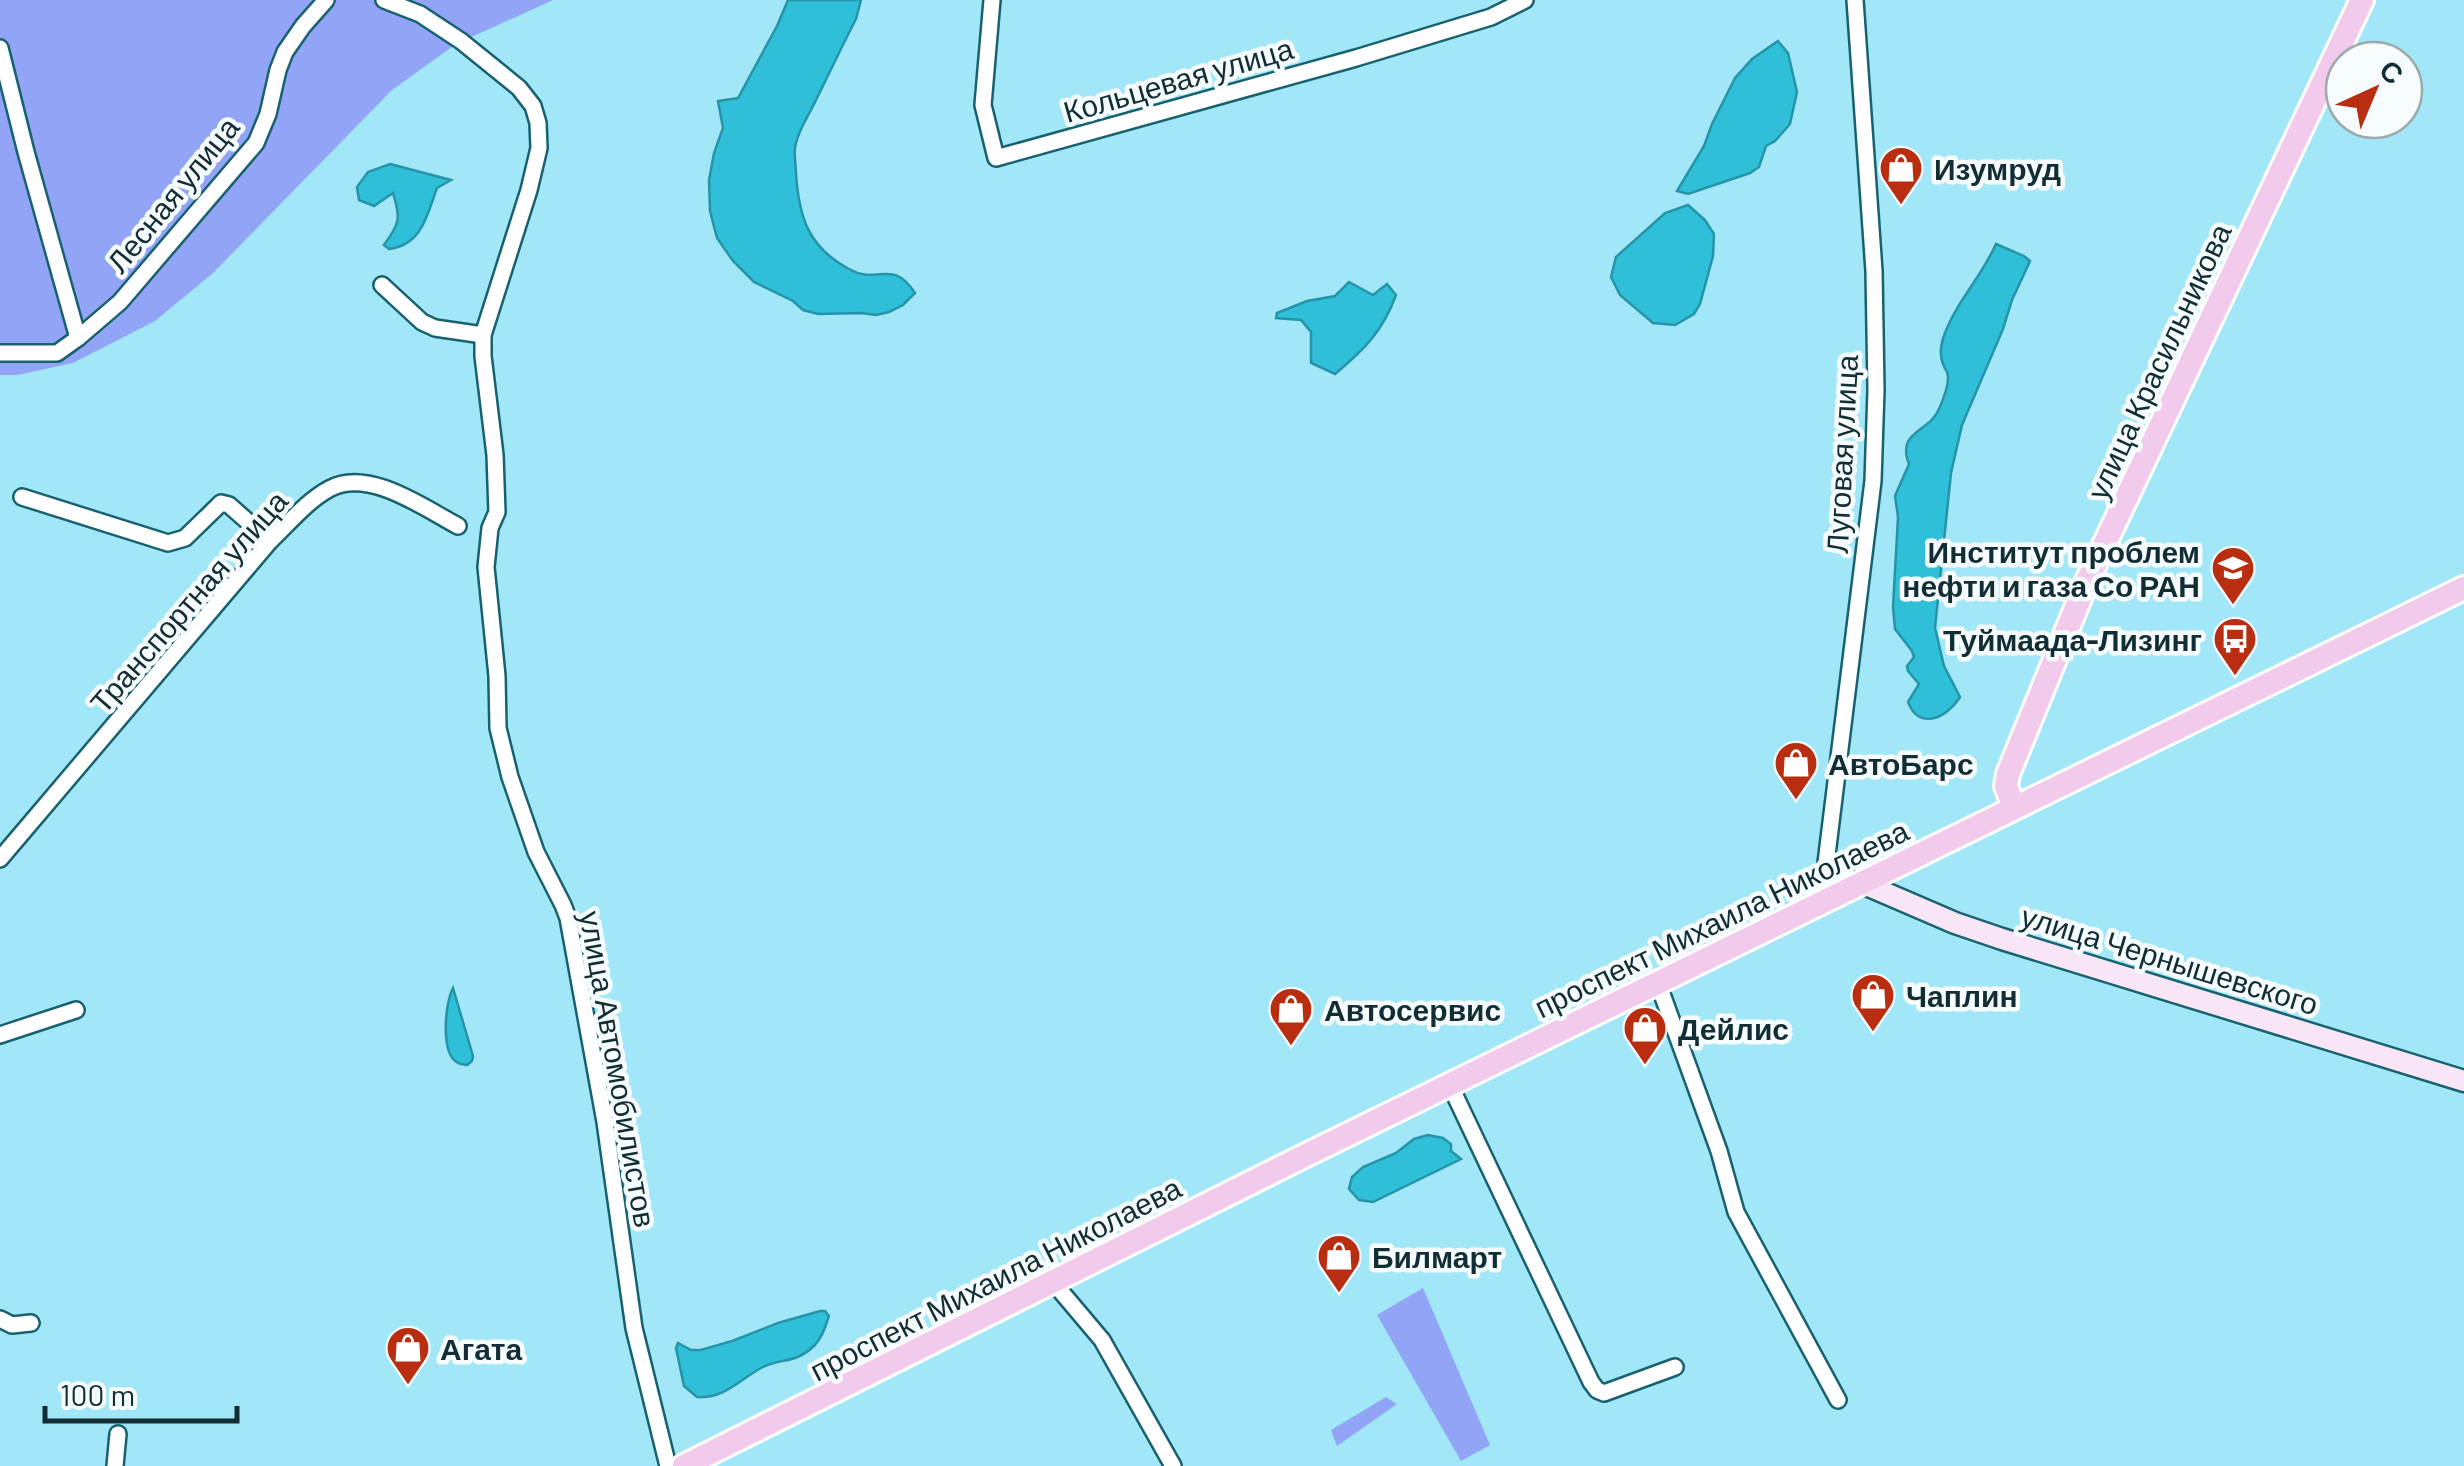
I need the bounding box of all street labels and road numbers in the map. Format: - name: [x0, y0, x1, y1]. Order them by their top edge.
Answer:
- street label: Кольцевая улица: [1059, 29, 1297, 129]
- street label: Лесная улица: [98, 109, 246, 279]
- street label: улица Красильникова: [2078, 217, 2238, 505]
- street label: Луговая улица: [1818, 353, 1864, 554]
- street label: Транспортная улица: [82, 482, 294, 719]
- street label: проспект Михаила Николаева: [1528, 811, 1914, 1024]
- street label: улица Чернышевского: [2017, 897, 2323, 1021]
- street label: улица Автомобилистов: [573, 908, 665, 1230]
- street label: проспект Михаила Николаева: [803, 1168, 1187, 1388]

